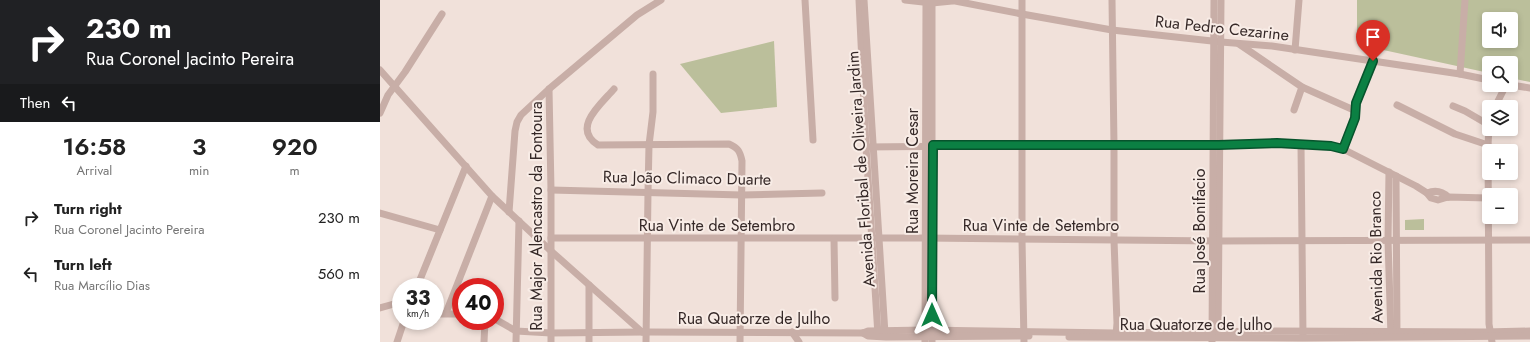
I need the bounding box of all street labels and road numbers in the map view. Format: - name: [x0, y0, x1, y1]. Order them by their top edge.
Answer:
- street label: Rua Pedro Cezarine: [1154, 10, 1290, 46]
- street label: Avenida Floribal de Oliveira Jardim: [841, 50, 881, 288]
- street label: Rua Major Alencastro da Fontoura: [525, 101, 548, 331]
- street label: Rua Moreira Cesar: [901, 107, 924, 234]
- street label: Rua João Climaco Duarte: [603, 165, 771, 191]
- street label: Rua José Bonifacio: [1188, 168, 1211, 293]
- street label: Avenida Rio Branco: [1363, 190, 1389, 323]
- street label: Rua Vinte de Setembro: [639, 214, 796, 237]
- street label: Rua Vinte de Setembro: [963, 214, 1120, 237]
- street label: Rua Quatorze de Julho: [678, 307, 831, 330]
- street label: Rua Quatorze de Julho: [1120, 313, 1273, 336]

